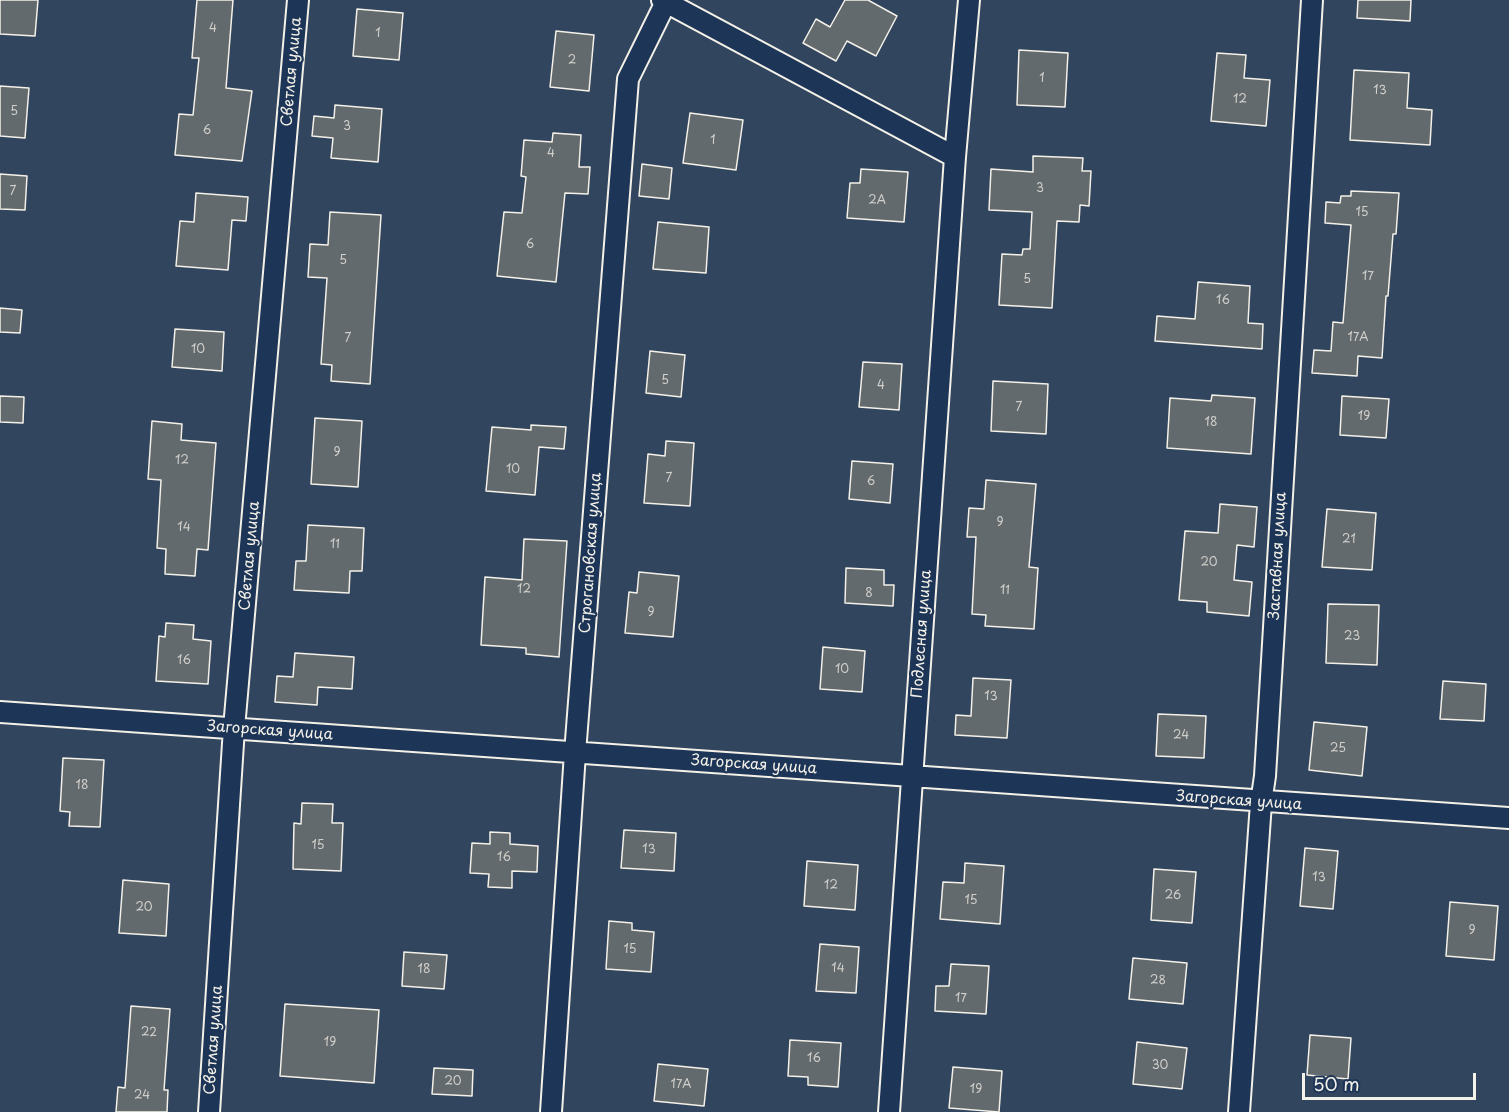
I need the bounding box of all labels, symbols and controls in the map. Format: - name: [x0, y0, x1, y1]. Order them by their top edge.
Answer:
- street label: Светлая улица: [278, 17, 306, 127]
- house number: 4: [209, 22, 217, 36]
- house number: 1: [375, 27, 381, 41]
- house number: 2: [568, 54, 576, 68]
- house number: 1: [1039, 72, 1045, 86]
- house number: 13: [1373, 84, 1387, 98]
- house number: 12: [1233, 93, 1247, 107]
- house number: 5: [10, 105, 18, 119]
- house number: 3: [343, 120, 351, 134]
- house number: 6: [203, 124, 211, 138]
- house number: 1: [710, 134, 716, 148]
- house number: 4: [547, 147, 555, 161]
- house number: 3: [1036, 182, 1044, 196]
- house number: 7: [10, 185, 16, 199]
- house number: 2А: [868, 194, 886, 208]
- house number: 15: [1355, 206, 1369, 220]
- house number: 6: [526, 238, 534, 252]
- house number: 5: [339, 254, 347, 268]
- house number: 17: [1362, 270, 1374, 284]
- house number: 5: [1023, 273, 1031, 287]
- house number: 16: [1216, 294, 1230, 308]
- house number: 17А: [1348, 331, 1368, 345]
- house number: 7: [345, 332, 351, 346]
- house number: 10: [191, 343, 205, 357]
- house number: 5: [661, 374, 669, 388]
- house number: 4: [877, 379, 885, 393]
- house number: 7: [1016, 401, 1022, 415]
- house number: 19: [1358, 410, 1370, 424]
- house number: 18: [1205, 416, 1217, 430]
- house number: 9: [333, 446, 341, 460]
- house number: 12: [175, 454, 189, 468]
- house number: 10: [506, 463, 520, 477]
- street label: Строгановская улица: [576, 472, 606, 634]
- house number: 7: [666, 472, 672, 486]
- house number: 6: [867, 475, 875, 489]
- street label: Заставная улица: [1266, 492, 1290, 620]
- street label: Светлая улица: [236, 501, 264, 611]
- house number: 9: [996, 516, 1004, 530]
- house number: 14: [177, 521, 191, 535]
- house number: 21: [1342, 533, 1356, 547]
- house number: 11: [330, 538, 340, 552]
- house number: 20: [1200, 556, 1218, 570]
- street label: Подлесная улица: [909, 569, 935, 699]
- house number: 12: [517, 583, 531, 597]
- house number: 11: [1000, 584, 1010, 598]
- house number: 8: [865, 587, 873, 601]
- house number: 9: [647, 606, 655, 620]
- house number: 23: [1344, 630, 1360, 644]
- house number: 16: [177, 654, 191, 668]
- house number: 10: [835, 663, 849, 677]
- house number: 13: [984, 690, 998, 704]
- street label: Загорская улица: [206, 718, 334, 744]
- house number: 24: [1173, 729, 1189, 743]
- house number: 25: [1330, 742, 1346, 756]
- street label: Загорская улица: [690, 752, 818, 778]
- house number: 18: [76, 779, 88, 793]
- street label: Загорская улица: [1175, 788, 1303, 814]
- house number: 15: [311, 839, 325, 853]
- house number: 13: [642, 843, 656, 857]
- house number: 16: [497, 851, 511, 865]
- house number: 13: [1312, 871, 1326, 885]
- house number: 12: [824, 879, 838, 893]
- house number: 26: [1165, 889, 1181, 903]
- house number: 15: [964, 894, 978, 908]
- house number: 20: [135, 901, 153, 915]
- house number: 9: [1468, 924, 1476, 938]
- house number: 15: [623, 943, 637, 957]
- house number: 14: [831, 962, 845, 976]
- house number: 18: [418, 963, 430, 977]
- house number: 28: [1150, 974, 1166, 988]
- street label: Светлая улица: [201, 985, 227, 1095]
- house number: 17: [955, 992, 967, 1006]
- house number: 22: [141, 1026, 157, 1040]
- house number: 19: [324, 1036, 336, 1050]
- house number: 16: [807, 1052, 821, 1066]
- house number: 30: [1152, 1059, 1168, 1073]
- scale bar: [1305, 1061, 1479, 1099]
- text: 50 m: [1313, 1070, 1360, 1097]
- house number: 20: [444, 1075, 462, 1089]
- house number: 17А: [671, 1078, 691, 1092]
- house number: 19: [970, 1083, 982, 1097]
- house number: 24: [134, 1089, 150, 1103]

